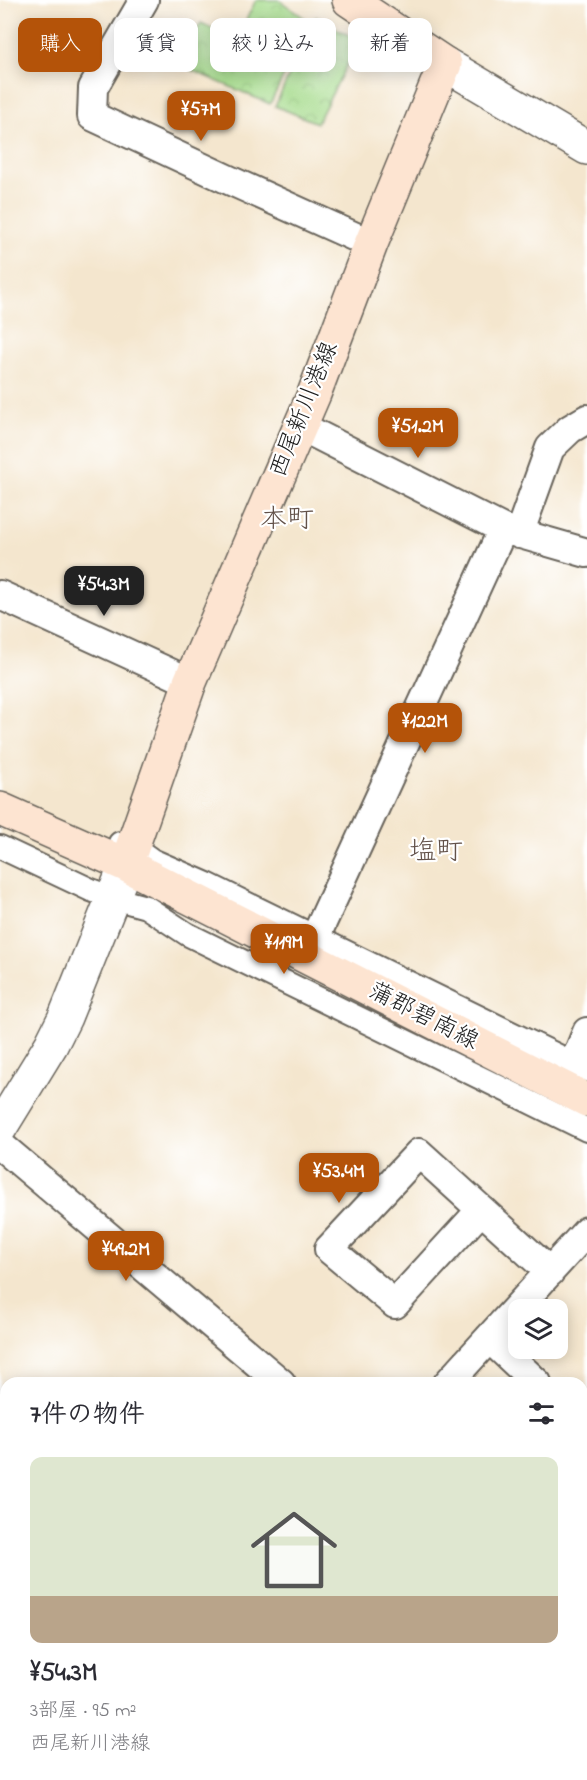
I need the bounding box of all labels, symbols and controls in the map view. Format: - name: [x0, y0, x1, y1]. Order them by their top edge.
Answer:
- chip: 購入: [18, 18, 102, 72]
- chip: 賃貸: [114, 18, 198, 72]
- chip: 絞り込み: [210, 18, 336, 72]
- chip: 新着: [348, 18, 432, 72]
- pin: ¥57M: [165, 91, 237, 142]
- text: ¥57M: [181, 96, 221, 125]
- street label: 西尾新川港線: [262, 337, 348, 483]
- pin: ¥51.2M: [369, 408, 467, 459]
- text: ¥51.2M: [392, 413, 444, 442]
- district label: 本町: [260, 501, 314, 540]
- pin: ¥54.3M: [55, 566, 153, 617]
- text: ¥54.3M: [78, 571, 130, 600]
- pin: ¥122M: [383, 703, 467, 754]
- text: ¥122M: [402, 708, 448, 737]
- district label: 塩町: [409, 833, 463, 872]
- pin: ¥119M: [242, 924, 326, 975]
- text: ¥119M: [265, 929, 303, 958]
- street label: 蒲郡碧南線: [362, 974, 484, 1060]
- pin: ¥53.4M: [290, 1153, 388, 1204]
- text: ¥53.4M: [313, 1158, 365, 1187]
- pin: ¥49.2M: [77, 1231, 175, 1282]
- text: ¥49.2M: [102, 1236, 150, 1265]
- map controls: [508, 1299, 568, 1359]
- button: layers: [508, 1299, 568, 1359]
- text: 7件の物件: [30, 1397, 145, 1435]
- icon: filters: [525, 1397, 558, 1430]
- icon: home: [240, 1496, 348, 1604]
- text: ¥54.3M: [30, 1655, 98, 1693]
- text: 3部屋 · 95 m²: [30, 1697, 136, 1726]
- text: 西尾新川港線: [30, 1730, 150, 1759]

